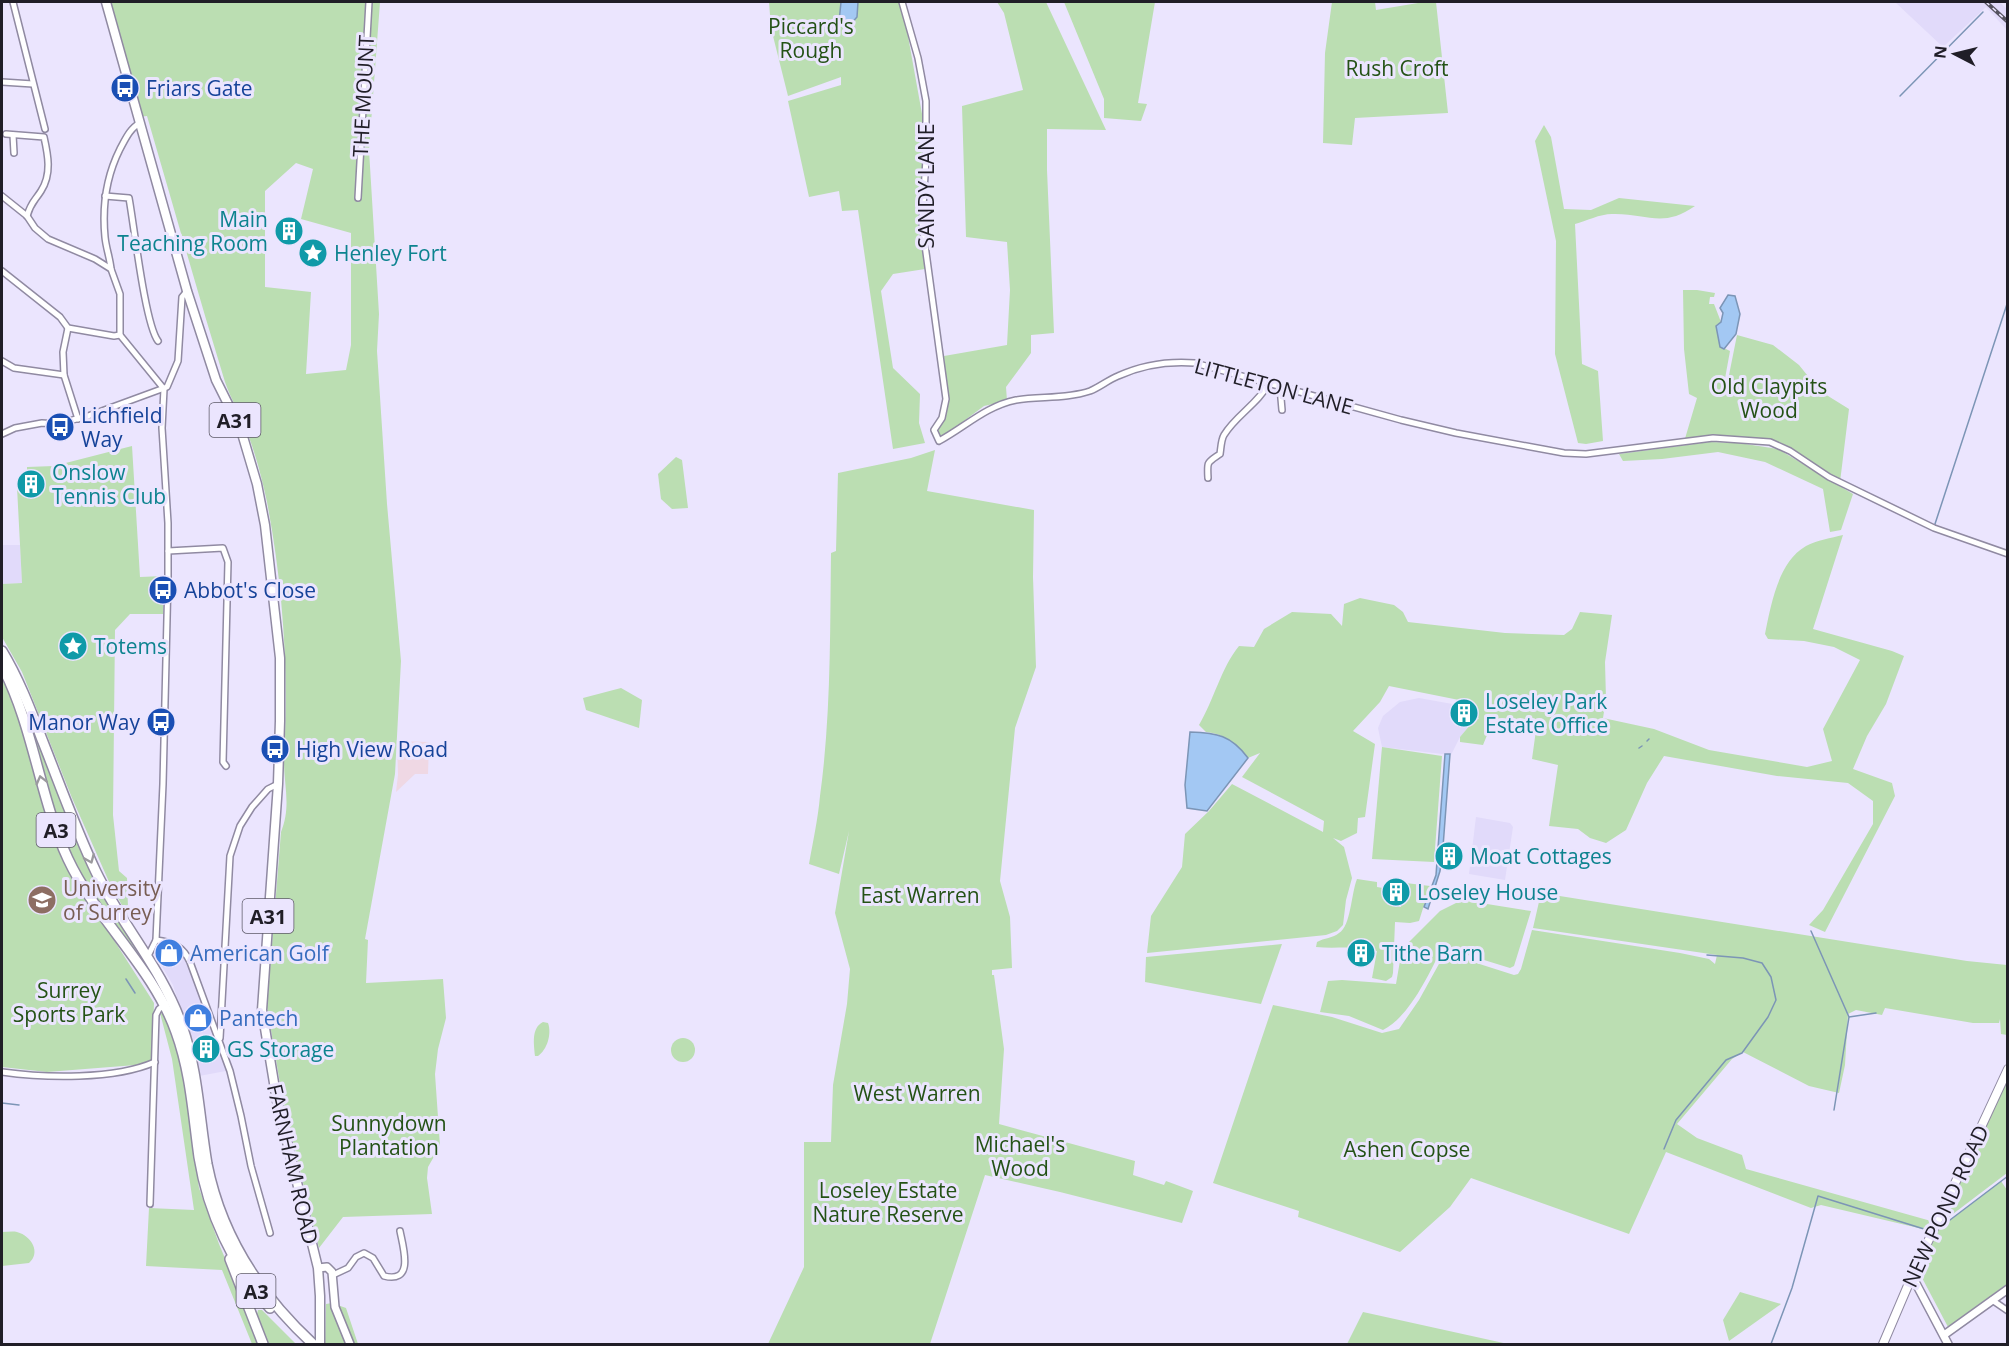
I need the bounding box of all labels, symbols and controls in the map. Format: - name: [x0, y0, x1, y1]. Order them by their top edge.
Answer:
- park label: Piccard's Rough: [768, 12, 854, 64]
- north arrow: [1925, 24, 1985, 84]
- street label: THE MOUNT: [346, 34, 380, 158]
- text: N: [1928, 44, 1952, 60]
- park label: Rush Croft: [1345, 54, 1449, 82]
- bus stop icon: Friars Gate: [109, 72, 141, 104]
- place label: Friars Gate: [146, 74, 253, 102]
- street label: SANDY LANE: [912, 124, 940, 248]
- place label: Main Teaching Room: [117, 205, 268, 257]
- building icon: Main Teaching Room: [273, 215, 305, 247]
- place icon: Henley Fort: [297, 237, 329, 269]
- place label: Henley Fort: [334, 239, 447, 267]
- street label: LITTLETON LANE: [1191, 351, 1357, 421]
- park label: Old Claypits Wood: [1711, 372, 1827, 424]
- place label: Lichfield Way: [81, 401, 163, 453]
- road number: A31: [210, 403, 260, 437]
- bus stop icon: Lichfield Way: [44, 411, 76, 443]
- place label: Onslow Tennis Club: [52, 458, 166, 510]
- building icon: Onslow Tennis Club: [15, 468, 47, 500]
- bus stop icon: Abbot's Close: [147, 574, 179, 606]
- place label: Abbot's Close: [184, 576, 316, 604]
- place icon: Totems: [57, 630, 89, 662]
- place label: Totems: [94, 632, 167, 660]
- place label: Loseley Park Estate Office: [1485, 687, 1608, 739]
- building icon: Loseley Park Estate Office: [1448, 697, 1480, 729]
- bus stop icon: Manor Way: [145, 706, 177, 738]
- place label: Manor Way: [28, 708, 140, 736]
- bus stop icon: High View Road: [259, 733, 291, 765]
- place label: High View Road: [296, 735, 448, 763]
- one-way arrow: [36, 775, 49, 785]
- road number: A3: [36, 813, 76, 847]
- building icon: Moat Cottages: [1433, 840, 1465, 872]
- place label: Moat Cottages: [1470, 842, 1612, 870]
- one-way arrow: [83, 853, 95, 864]
- place label: University of Surrey: [63, 874, 161, 926]
- building icon: Loseley House: [1380, 876, 1412, 908]
- place label: Loseley House: [1417, 878, 1558, 906]
- park label: East Warren: [860, 881, 980, 909]
- school or university icon: University of Surrey: [26, 884, 58, 916]
- road number: A31: [242, 899, 294, 933]
- shop icon: American Golf: [153, 937, 185, 969]
- building icon: Tithe Barn: [1345, 937, 1377, 969]
- place label: American Golf: [190, 939, 331, 967]
- place label: Tithe Barn: [1382, 939, 1483, 967]
- park label: Surrey Sports Park: [13, 976, 125, 1028]
- shop icon: Pantech: [182, 1002, 214, 1034]
- place label: Pantech: [219, 1004, 298, 1032]
- building icon: GS Storage: [190, 1033, 222, 1065]
- place label: GS Storage: [227, 1035, 334, 1063]
- park label: West Warren: [853, 1079, 981, 1107]
- street label: FARNHAM ROAD: [261, 1081, 325, 1247]
- park label: Sunnydown Plantation: [331, 1109, 447, 1161]
- street label: NEW POND ROAD: [1895, 1121, 1995, 1291]
- park label: Michael's Wood: [975, 1130, 1065, 1182]
- park label: Ashen Copse: [1344, 1135, 1470, 1163]
- park label: Loseley Estate Nature Reserve: [812, 1176, 964, 1228]
- road number: A3: [236, 1274, 276, 1308]

